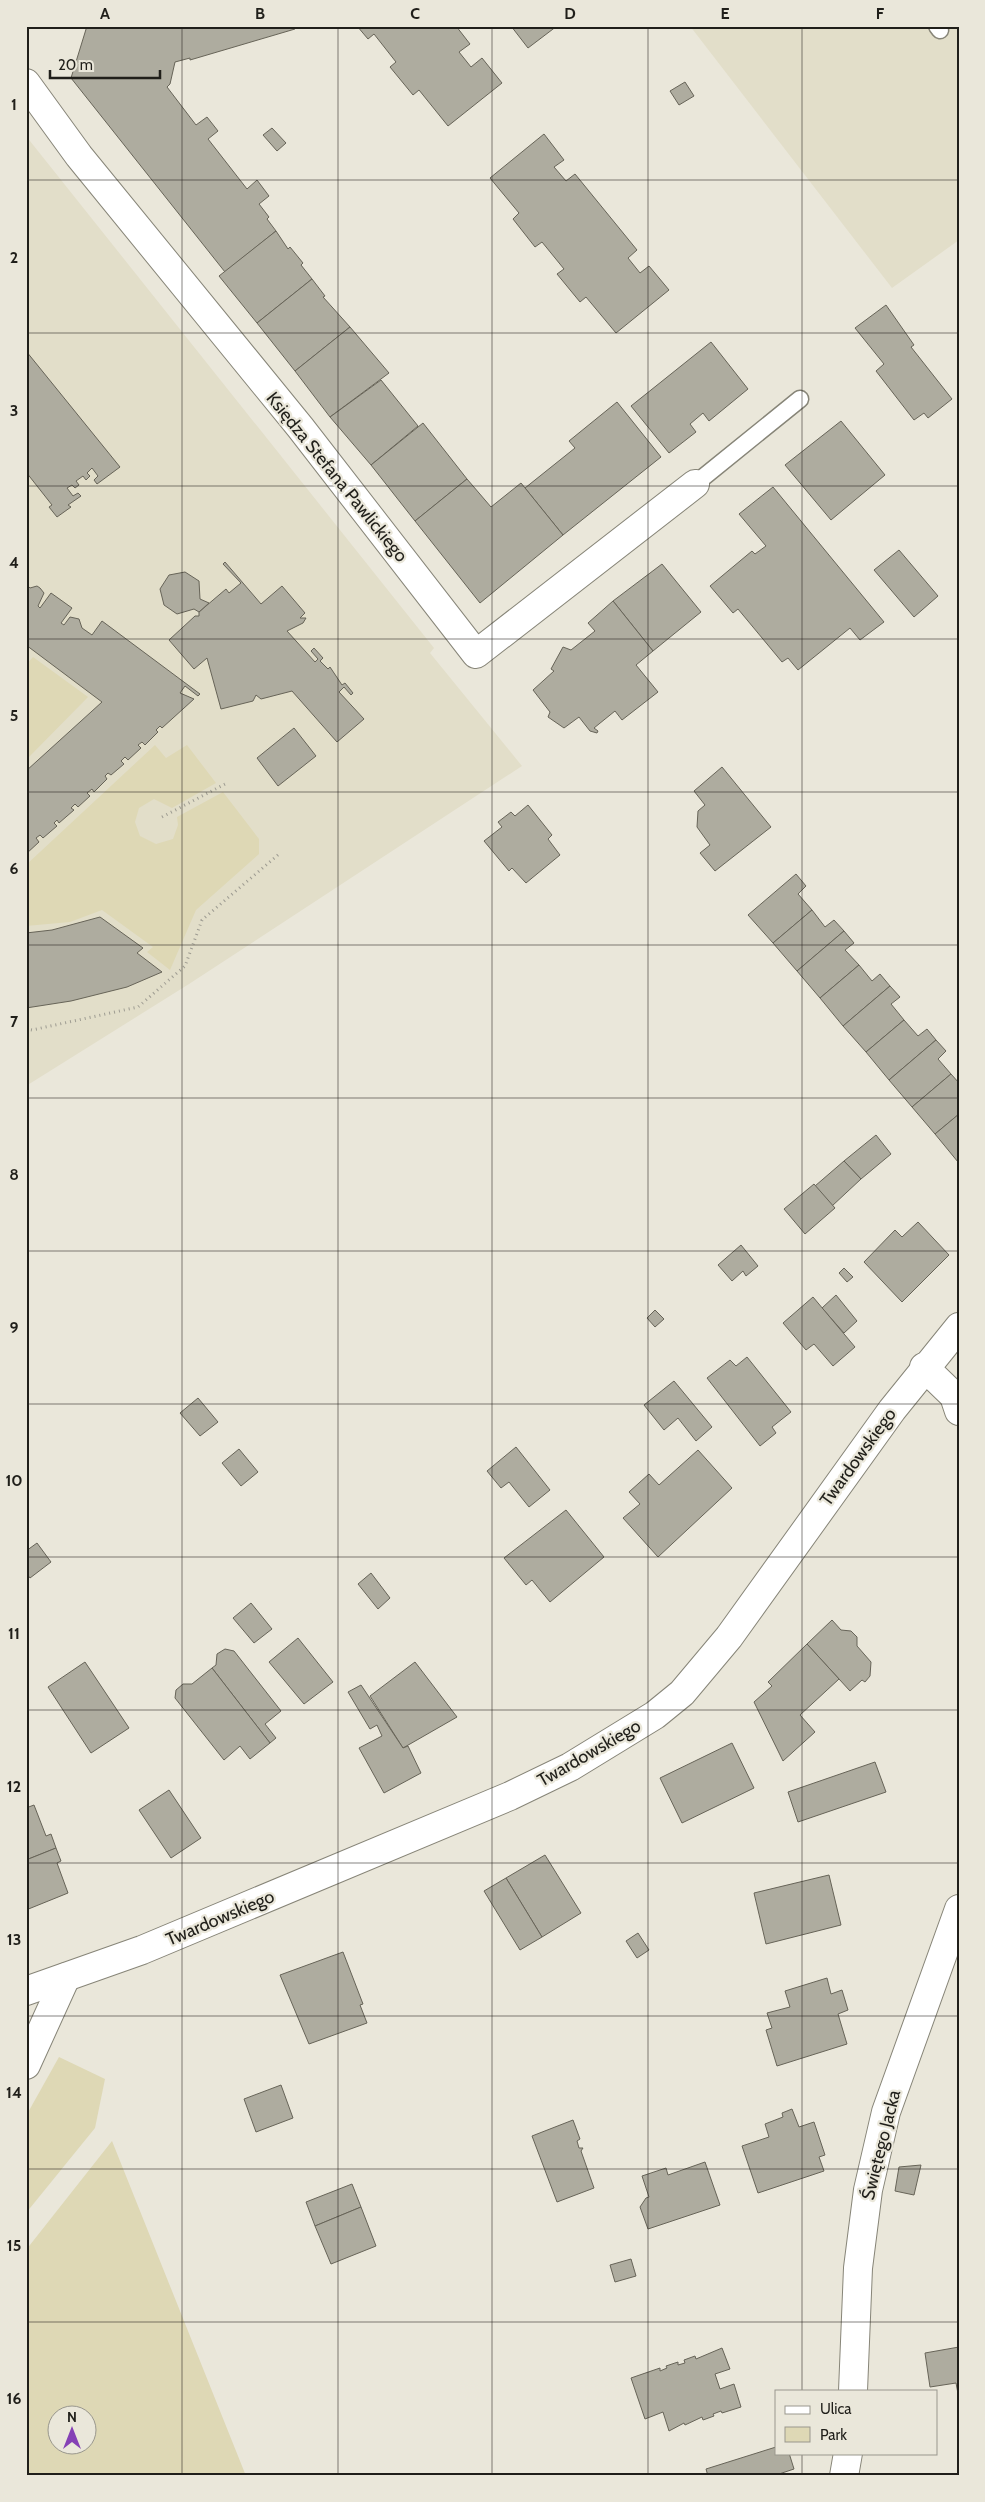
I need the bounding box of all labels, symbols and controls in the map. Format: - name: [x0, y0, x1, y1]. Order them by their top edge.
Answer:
- text: A: [100, 4, 110, 23]
- text: B: [255, 4, 265, 23]
- text: C: [410, 4, 420, 23]
- text: D: [564, 4, 576, 23]
- text: E: [720, 4, 730, 23]
- text: F: [876, 4, 885, 23]
- scale bar: [50, 48, 160, 80]
- text: 20 m: [58, 56, 93, 74]
- text: 1: [11, 95, 17, 114]
- text: 2: [10, 248, 18, 267]
- street label: Księdza Stefana Pawlickiego: [262, 388, 412, 566]
- text: 3: [10, 401, 18, 420]
- text: 4: [9, 553, 19, 572]
- text: 5: [10, 706, 18, 725]
- text: 6: [10, 859, 19, 878]
- text: 7: [10, 1012, 19, 1031]
- text: 8: [9, 1165, 19, 1184]
- text: 9: [10, 1318, 19, 1337]
- street label: Twardowskiego: [815, 1404, 901, 1510]
- text: 10: [5, 1471, 23, 1490]
- text: 11: [8, 1624, 20, 1643]
- street label: Twardowskiego: [533, 1715, 645, 1791]
- text: 12: [7, 1777, 21, 1796]
- street label: Twardowskiego: [162, 1885, 278, 1951]
- text: 13: [7, 1930, 21, 1949]
- text: 14: [6, 2083, 22, 2102]
- street label: Świętego Jacka: [857, 2087, 905, 2202]
- text: 15: [7, 2236, 21, 2255]
- text: 16: [7, 2389, 21, 2408]
- legend: [775, 2390, 938, 2454]
- text: Ulica: [820, 2400, 852, 2418]
- north arrow: [48, 2404, 98, 2454]
- text: N: [67, 2408, 77, 2426]
- text: Park: [820, 2426, 847, 2444]

